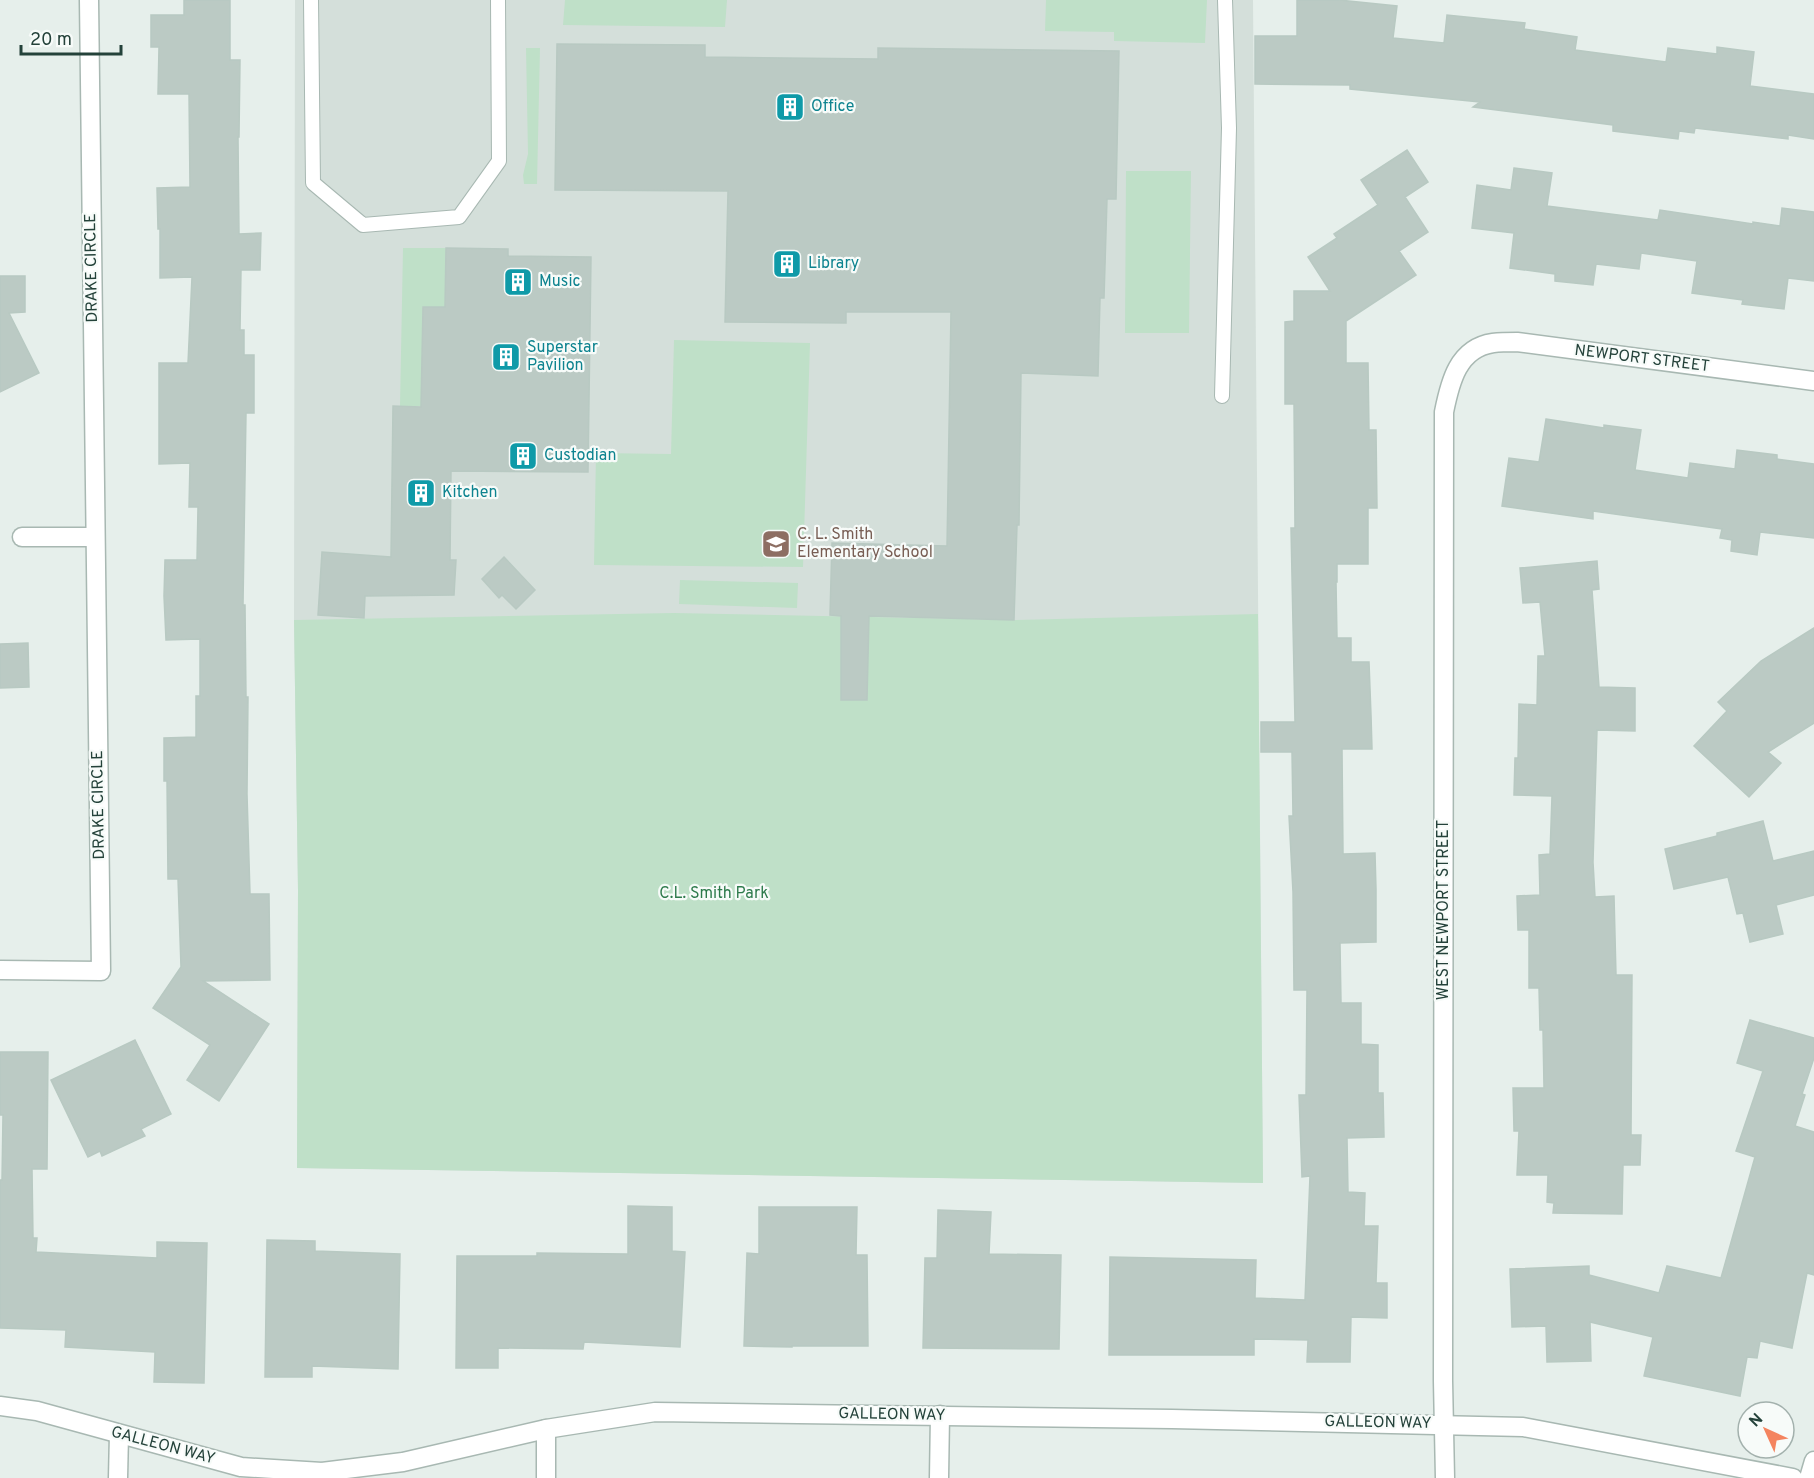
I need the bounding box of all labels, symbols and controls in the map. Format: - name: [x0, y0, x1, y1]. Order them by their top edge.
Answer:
- scale bar: [21, 18, 122, 56]
- text: 20 m: [30, 29, 72, 52]
- building icon: Office: [774, 91, 806, 123]
- place label: Office: [811, 97, 854, 117]
- street label: DRAKE CIRCLE: [81, 213, 103, 323]
- building icon: Library: [771, 248, 803, 280]
- place label: Library: [808, 254, 859, 274]
- building icon: Music: [502, 266, 534, 298]
- place label: Music: [539, 272, 580, 292]
- place label: Superstar Pavilion: [527, 338, 598, 376]
- building icon: Superstar Pavilion: [490, 341, 522, 373]
- street label: NEWPORT STREET: [1573, 341, 1711, 377]
- building icon: Custodian: [507, 440, 539, 472]
- place label: Custodian: [544, 446, 616, 466]
- building icon: Kitchen: [405, 477, 437, 509]
- place label: Kitchen: [442, 483, 498, 503]
- place label: C. L. Smith Elementary School: [797, 525, 933, 563]
- school or university icon: C. L. Smith Elementary School: [760, 528, 792, 560]
- street label: DRAKE CIRCLE: [88, 750, 110, 860]
- street label: WEST NEWPORT STREET: [1434, 820, 1454, 1000]
- park label: C.L. Smith Park: [659, 884, 769, 904]
- north arrow: [1736, 1400, 1796, 1460]
- street label: GALLEON WAY: [838, 1404, 946, 1426]
- text: N: [1746, 1410, 1768, 1432]
- street label: GALLEON WAY: [1324, 1412, 1432, 1434]
- street label: GALLEON WAY: [109, 1422, 217, 1470]

